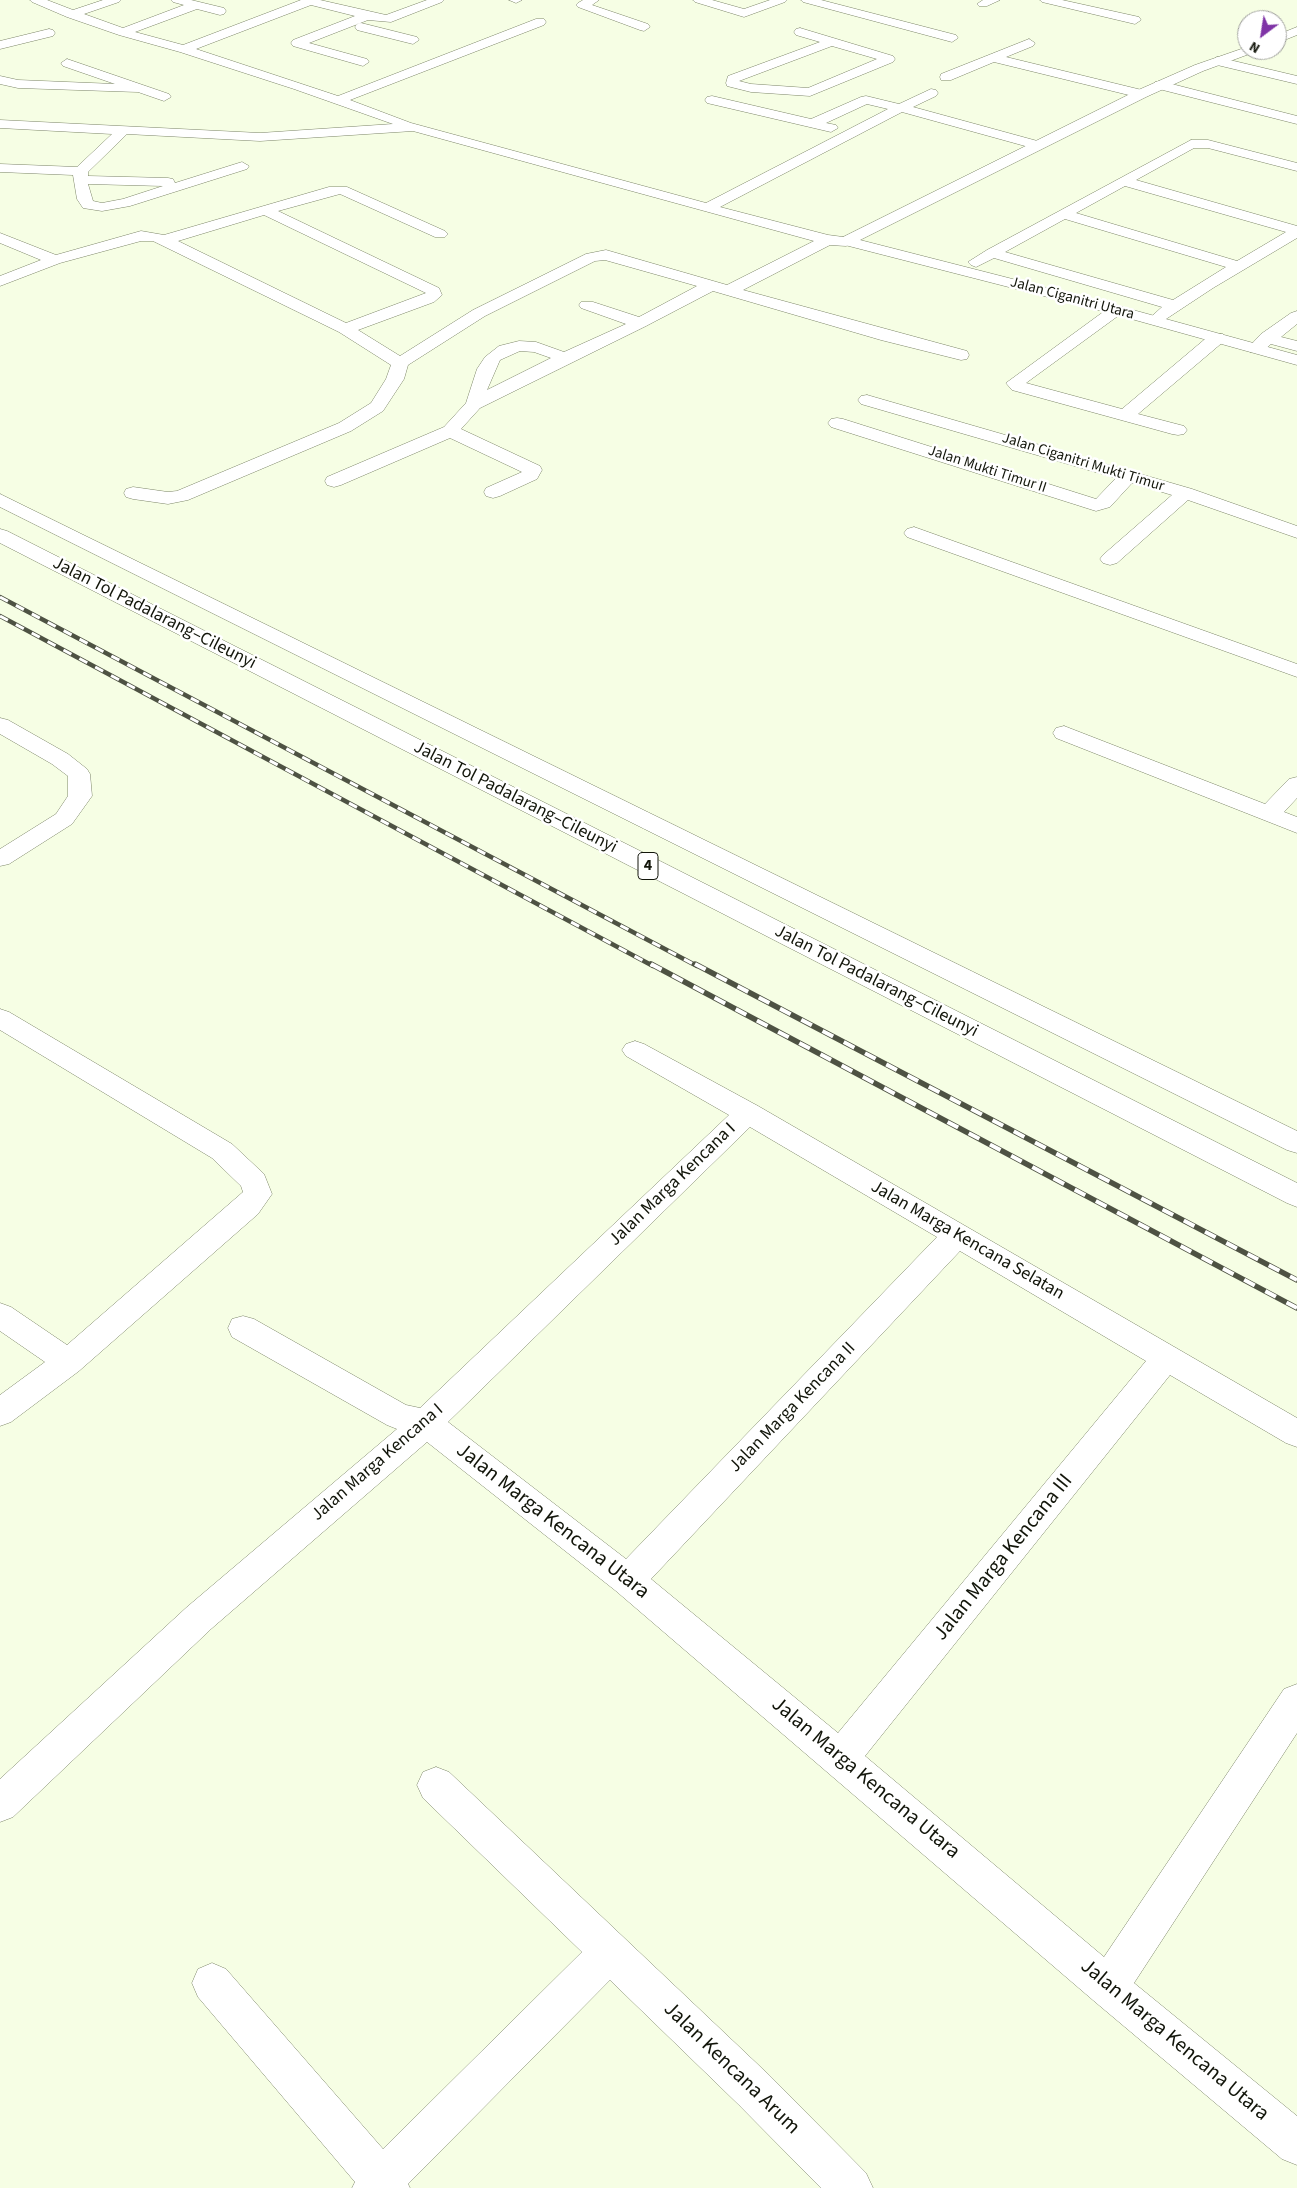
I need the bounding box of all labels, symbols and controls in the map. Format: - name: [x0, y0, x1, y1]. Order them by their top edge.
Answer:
- north arrow: [1237, 10, 1287, 60]
- text: N: [1246, 36, 1264, 58]
- street label: Jalan Ciganitri Utara: [1008, 274, 1136, 324]
- street label: Jalan Ciganitri Mukti Timur: [1000, 430, 1166, 496]
- street label: Jalan Mukti Timur II: [925, 442, 1049, 498]
- street label: Jalan Tol Padalarang–Cileunyi: [49, 553, 259, 675]
- street label: Jalan Tol Padalarang–Cileunyi: [410, 737, 620, 859]
- road number: 4: [638, 852, 658, 879]
- street label: Jalan Tol Padalarang–Cileunyi: [771, 921, 981, 1043]
- street label: Jalan Marga Kencana I: [605, 1119, 741, 1251]
- street label: Jalan Marga Kencana Selatan: [866, 1177, 1068, 1305]
- street label: Jalan Marga Kencana II: [725, 1338, 861, 1478]
- street label: Jalan Marga Kencana I: [308, 1400, 448, 1526]
- street label: Jalan Marga Kencana Utara: [450, 1439, 654, 1605]
- street label: Jalan Marga Kencana III: [929, 1470, 1079, 1646]
- street label: Jalan Marga Kencana Utara: [766, 1693, 964, 1865]
- street label: Jalan Marga Kencana Utara: [1075, 1955, 1273, 2127]
- street label: Jalan Kencana Arum: [658, 1997, 804, 2141]

